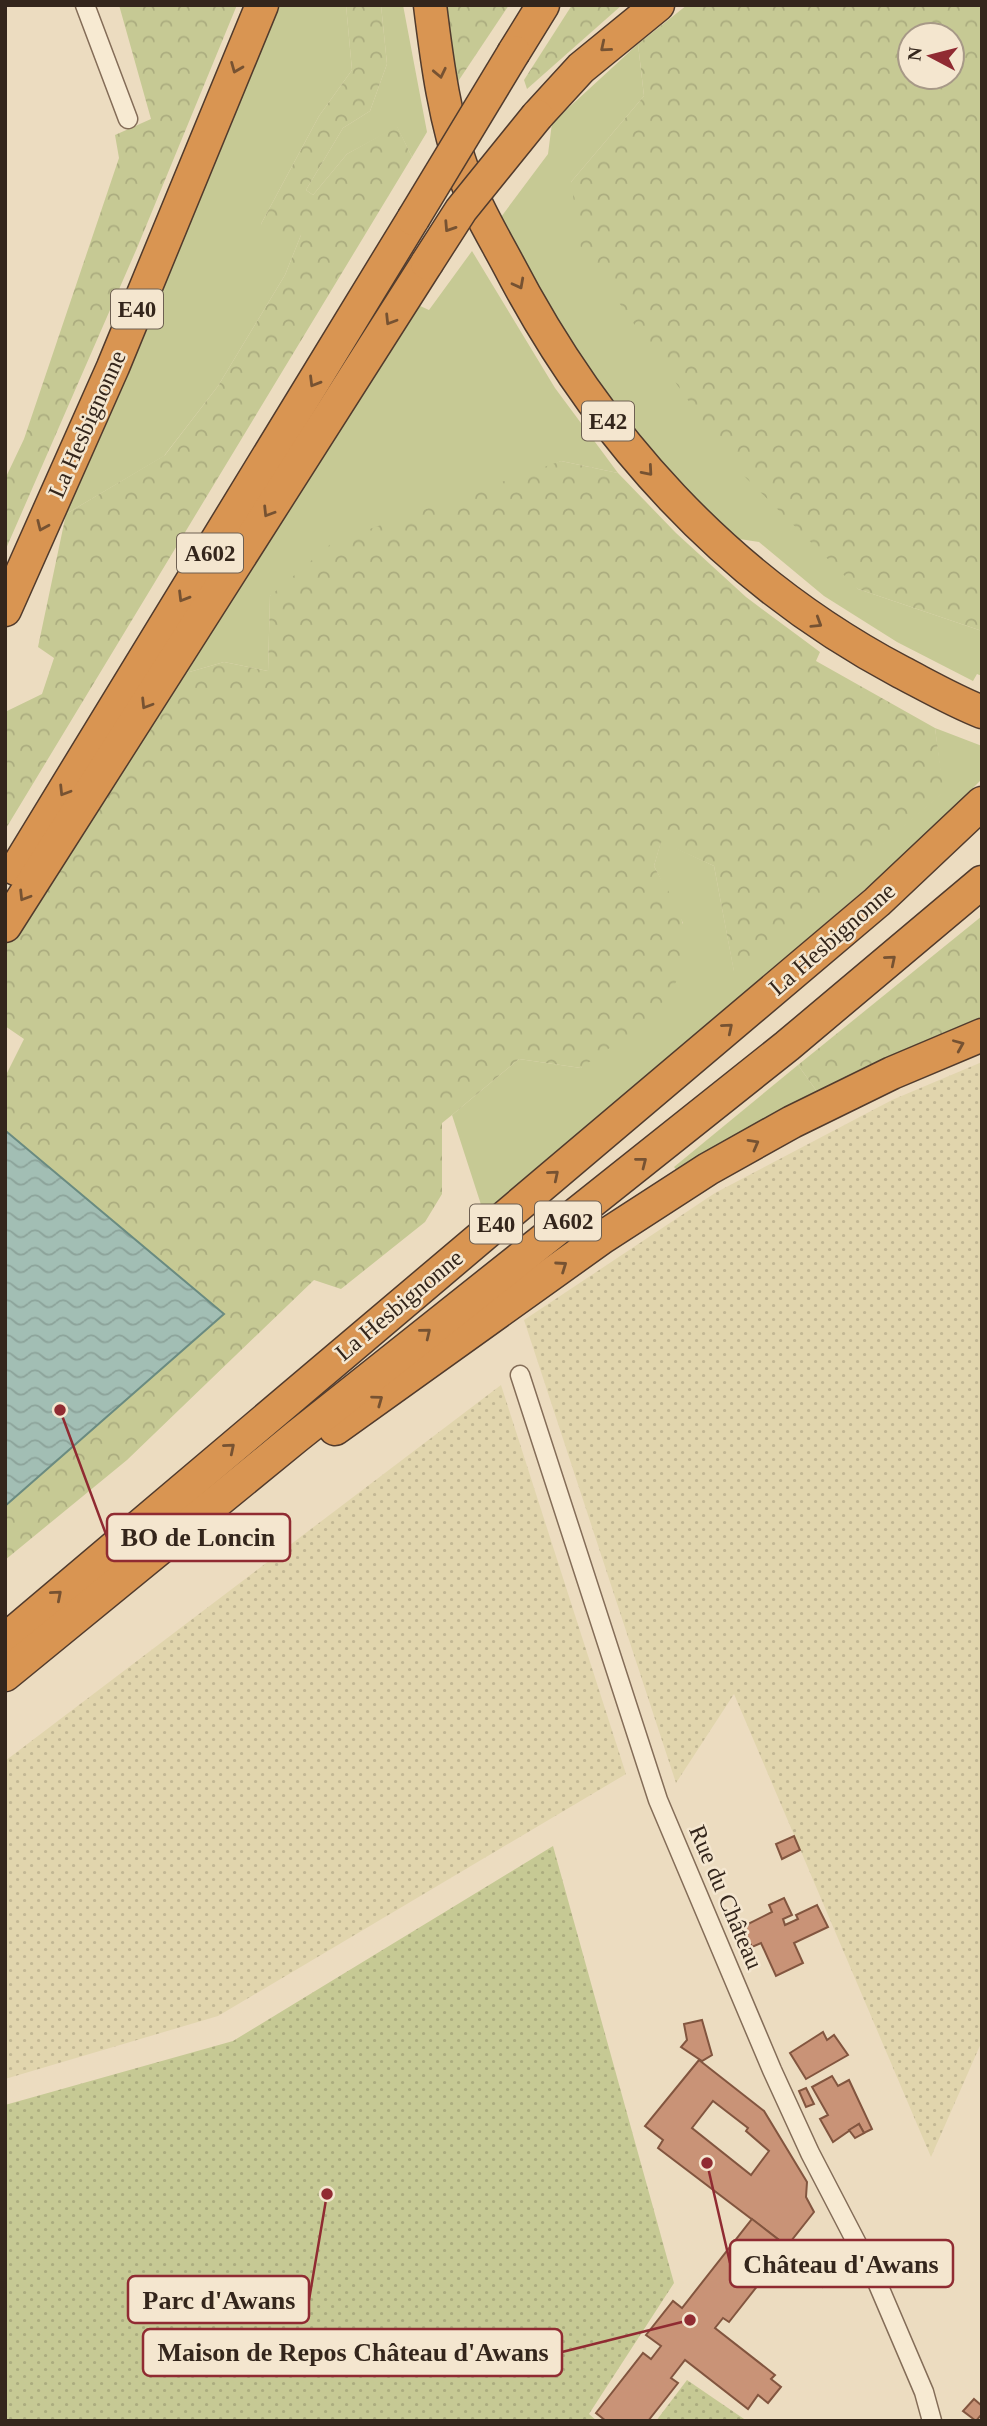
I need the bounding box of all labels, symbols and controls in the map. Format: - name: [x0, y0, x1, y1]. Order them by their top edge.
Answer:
- north arrow: [896, 21, 966, 91]
- one-way arrow: [600, 39, 613, 51]
- text: N: [903, 46, 926, 62]
- one-way arrow: [230, 61, 244, 74]
- one-way arrow: [431, 67, 446, 79]
- one-way arrow: [445, 220, 458, 233]
- one-way arrow: [510, 277, 524, 290]
- road number: E40: [111, 290, 163, 328]
- one-way arrow: [386, 313, 399, 326]
- street label: La Hesbignonne: [43, 347, 131, 501]
- one-way arrow: [309, 374, 322, 387]
- road number: E42: [582, 402, 634, 440]
- one-way arrow: [640, 463, 652, 476]
- one-way arrow: [264, 505, 277, 518]
- one-way arrow: [36, 519, 50, 531]
- road number: A602: [177, 534, 243, 572]
- one-way arrow: [178, 589, 191, 602]
- one-way arrow: [809, 614, 822, 627]
- one-way arrow: [142, 697, 155, 710]
- one-way arrow: [60, 783, 73, 796]
- street label: La Hesbignonne: [764, 877, 900, 1001]
- one-way arrow: [20, 889, 33, 902]
- one-way arrow: [883, 956, 896, 968]
- one-way arrow: [719, 1024, 732, 1036]
- one-way arrow: [952, 1039, 964, 1053]
- one-way arrow: [747, 1139, 759, 1152]
- one-way arrow: [635, 1157, 647, 1170]
- one-way arrow: [545, 1171, 558, 1183]
- road number: A602: [535, 1202, 601, 1240]
- road number: E40: [470, 1204, 522, 1244]
- street label: La Hesbignonne: [330, 1244, 468, 1366]
- one-way arrow: [554, 1262, 567, 1274]
- one-way arrow: [418, 1329, 430, 1342]
- one-way arrow: [371, 1396, 383, 1408]
- one-way arrow: [222, 1444, 235, 1456]
- callout: BO de Loncin: [107, 1514, 290, 1561]
- text: BO de Loncin: [121, 1523, 276, 1552]
- one-way arrow: [48, 1591, 61, 1603]
- street label: Rue du Château: [684, 1821, 768, 1973]
- callout: Château d'Awans: [730, 2240, 953, 2287]
- text: Château d'Awans: [743, 2250, 939, 2279]
- callout: Parc d'Awans: [128, 2276, 309, 2323]
- text: Parc d'Awans: [143, 2286, 295, 2315]
- callout: Maison de Repos Château d'Awans: [143, 2329, 562, 2376]
- text: Maison de Repos Château d'Awans: [157, 2338, 549, 2367]

